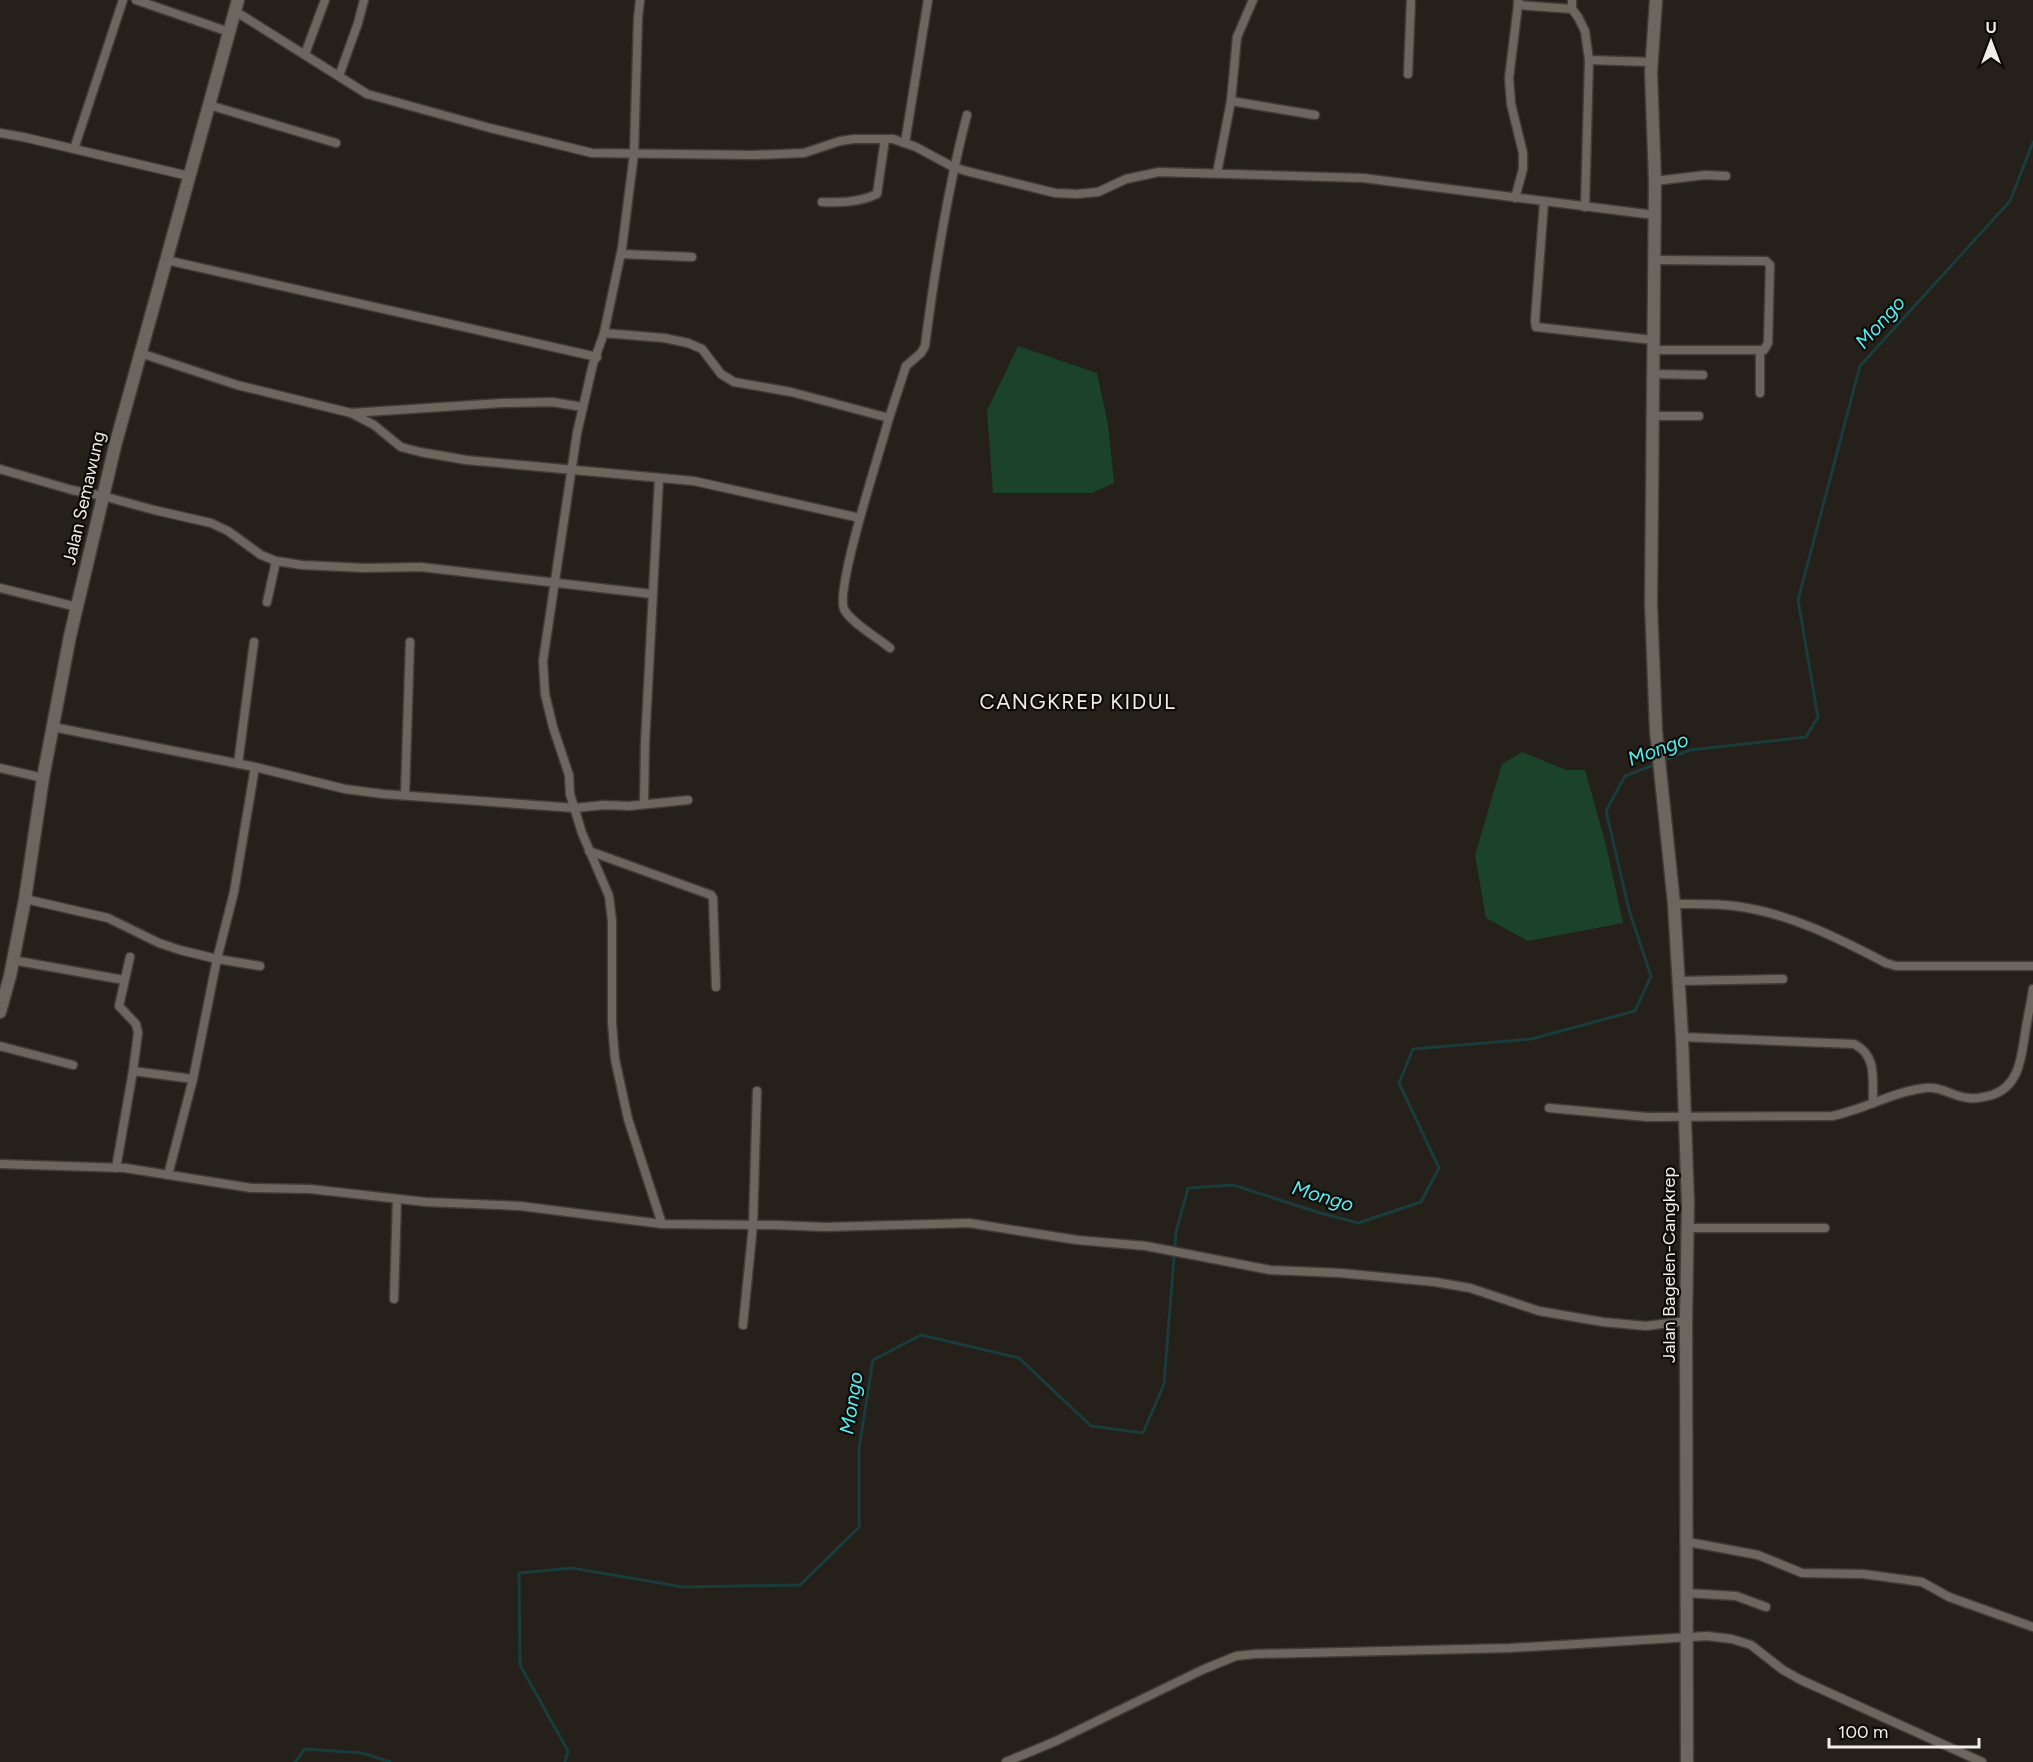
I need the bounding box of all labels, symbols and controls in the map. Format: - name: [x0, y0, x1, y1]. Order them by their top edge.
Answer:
- north arrow: [1961, 12, 2021, 72]
- text: U: [1985, 18, 1997, 37]
- water label: Mongo: [1850, 290, 1910, 353]
- street label: Jalan Semawung: [58, 429, 110, 567]
- district label: CANGKREP KIDUL: [979, 689, 1177, 714]
- water label: Mongo: [1624, 727, 1692, 771]
- street label: Jalan Bagelen-Cangkrep: [1658, 1167, 1680, 1363]
- water label: Mongo: [1289, 1175, 1357, 1217]
- water label: Mongo: [834, 1370, 868, 1436]
- scale bar: [1829, 1711, 1979, 1749]
- text: 100 m: [1838, 1721, 1888, 1743]

